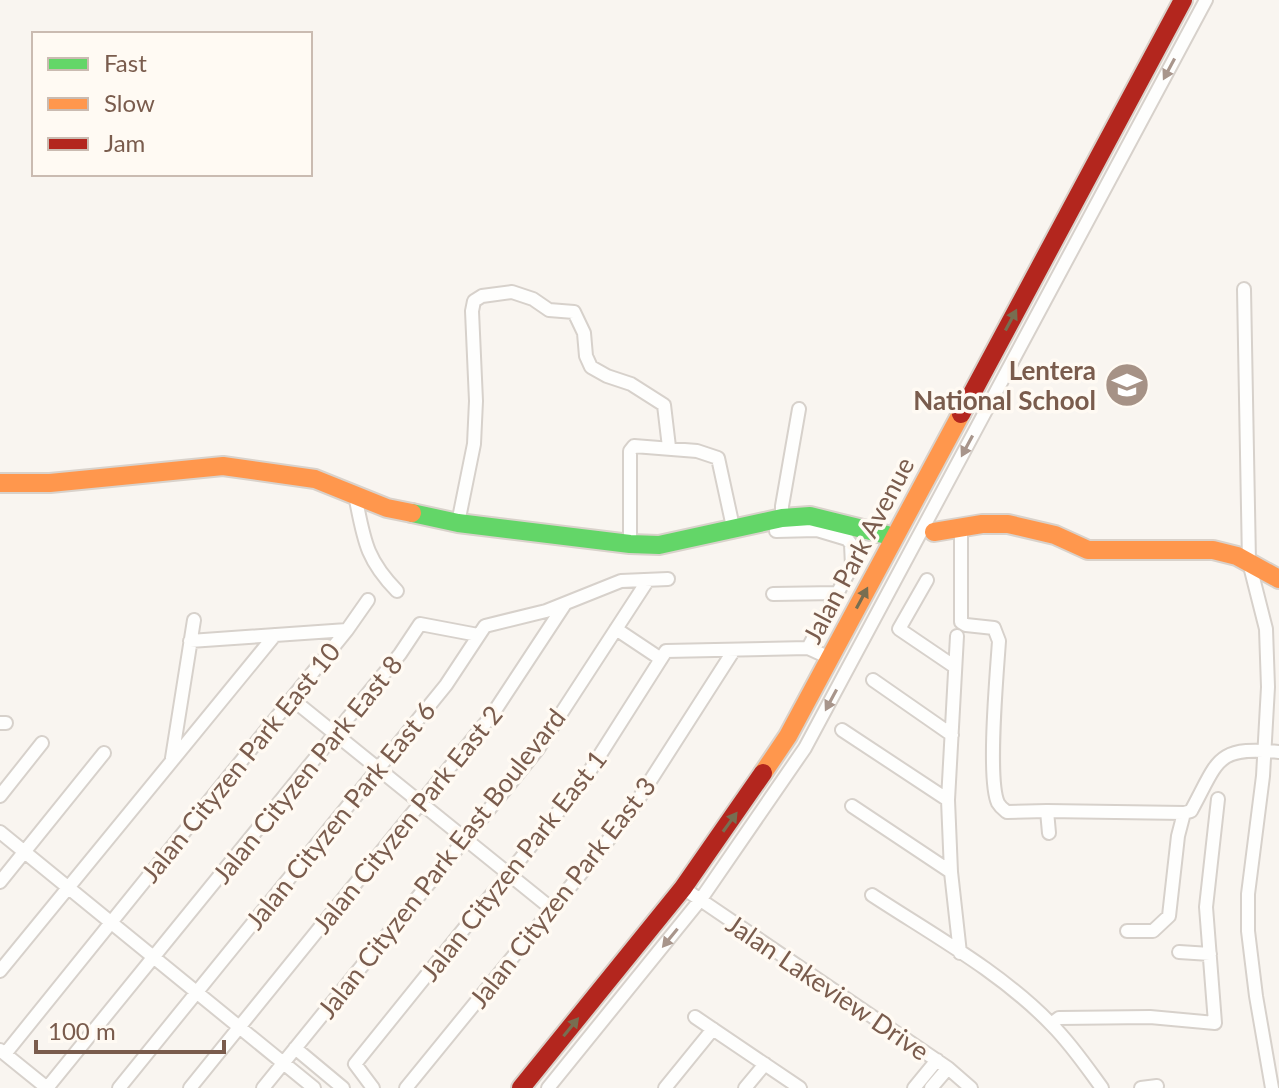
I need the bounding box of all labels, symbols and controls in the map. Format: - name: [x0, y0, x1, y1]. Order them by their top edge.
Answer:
- legend: [32, 32, 312, 176]
- text: Fast: [104, 48, 147, 77]
- one-way arrow: [1163, 57, 1176, 80]
- text: Slow: [104, 88, 155, 117]
- text: Jam: [104, 128, 145, 157]
- one-way arrow: [1004, 309, 1018, 331]
- place label: Lentera National School: [913, 354, 1096, 416]
- school or university icon: Lentera National School: [1103, 361, 1151, 409]
- one-way arrow: [960, 435, 974, 457]
- street label: Jalan Park Avenue: [795, 451, 921, 649]
- one-way arrow: [855, 587, 868, 610]
- street label: Jalan Cityzen Park East 10: [133, 636, 347, 888]
- street label: Jalan Cityzen Park East 8: [205, 649, 409, 889]
- one-way arrow: [824, 688, 837, 711]
- street label: Jalan Cityzen Park East 6: [238, 695, 442, 935]
- street label: Jalan Cityzen Park East 2: [305, 699, 509, 939]
- street label: Jalan Cityzen Park East Boulevard: [310, 702, 572, 1024]
- street label: Jalan Cityzen Park East 1: [413, 743, 613, 987]
- street label: Jalan Cityzen Park East 3: [462, 770, 662, 1014]
- one-way arrow: [722, 812, 737, 833]
- street label: Jalan Lakeview Drive: [721, 907, 935, 1067]
- one-way arrow: [662, 928, 678, 948]
- scale bar: [36, 1004, 224, 1054]
- text: 100 m: [48, 1016, 116, 1045]
- one-way arrow: [562, 1017, 579, 1038]

